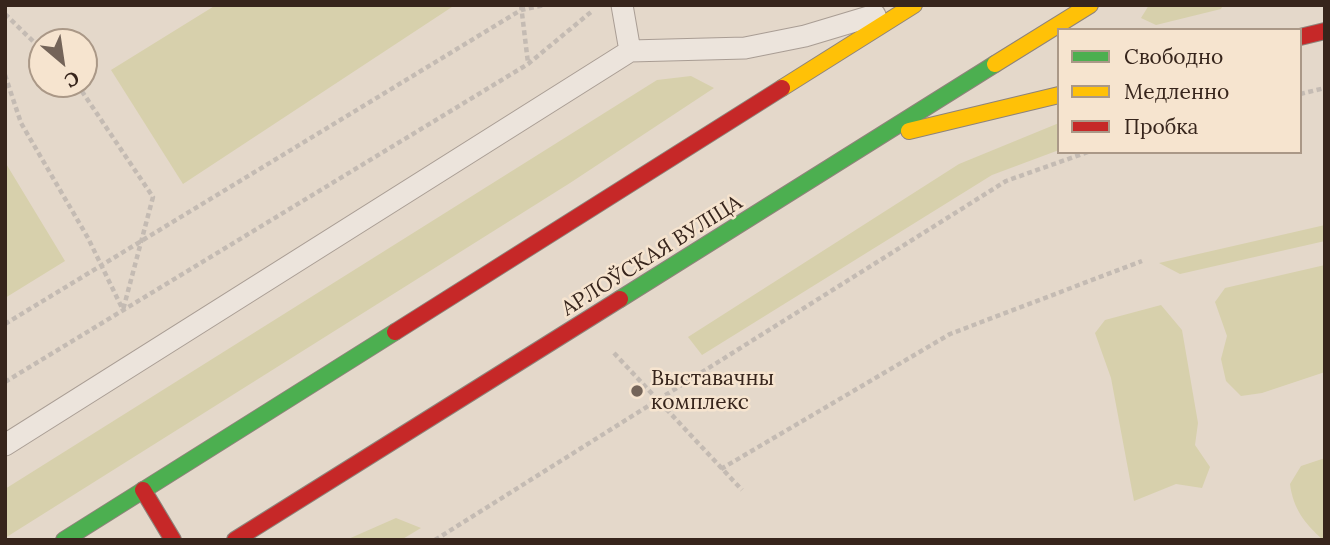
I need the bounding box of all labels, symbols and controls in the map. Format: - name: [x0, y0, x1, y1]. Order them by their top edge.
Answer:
- north arrow: [28, 28, 98, 98]
- legend: [1057, 28, 1302, 154]
- text: Свободно: [1124, 43, 1223, 70]
- text: С: [61, 66, 84, 93]
- text: Медленно: [1124, 78, 1229, 105]
- text: Пробка: [1124, 113, 1198, 140]
- street label: АРЛОЎСКАЯ ВУЛІЦА: [557, 190, 747, 322]
- place label: Выставачны комплекс: [651, 366, 774, 416]
- marker: Выставачны комплекс: [629, 383, 645, 399]

